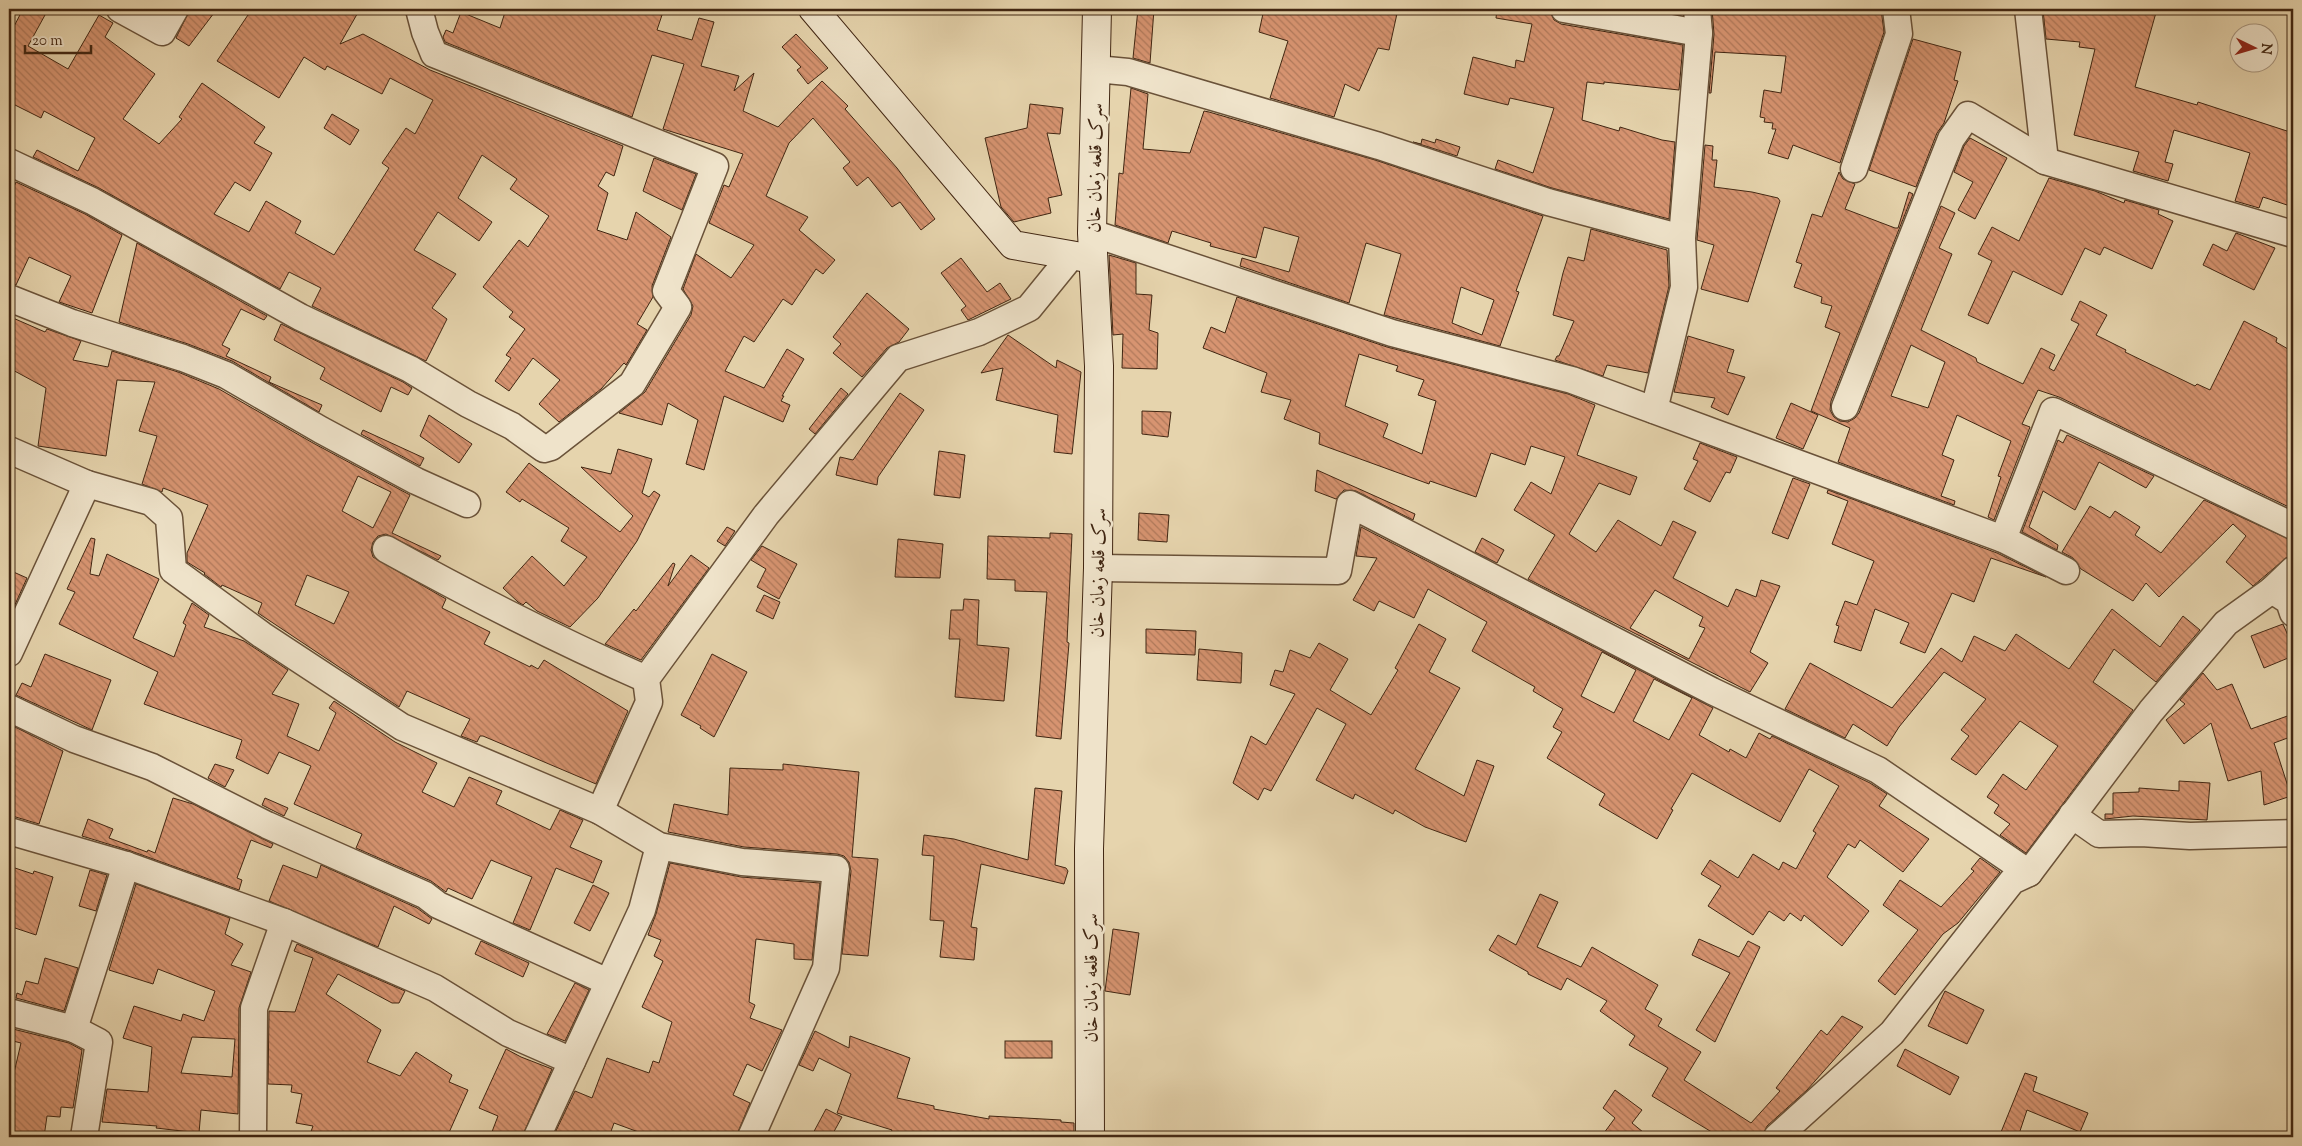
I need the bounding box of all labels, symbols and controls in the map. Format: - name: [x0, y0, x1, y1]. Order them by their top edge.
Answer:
- scale bar: [25, 22, 91, 54]
- north arrow: [2230, 22, 2280, 72]
- text: 20 m: [32, 31, 63, 52]
- text: N: [2255, 43, 2275, 55]
- street label: سرک قلعه زمان خان: [1082, 103, 1111, 233]
- street label: سرک قلعه زمان خان: [1085, 508, 1114, 638]
- street label: سرک قلعه زمان خان: [1079, 913, 1106, 1043]

